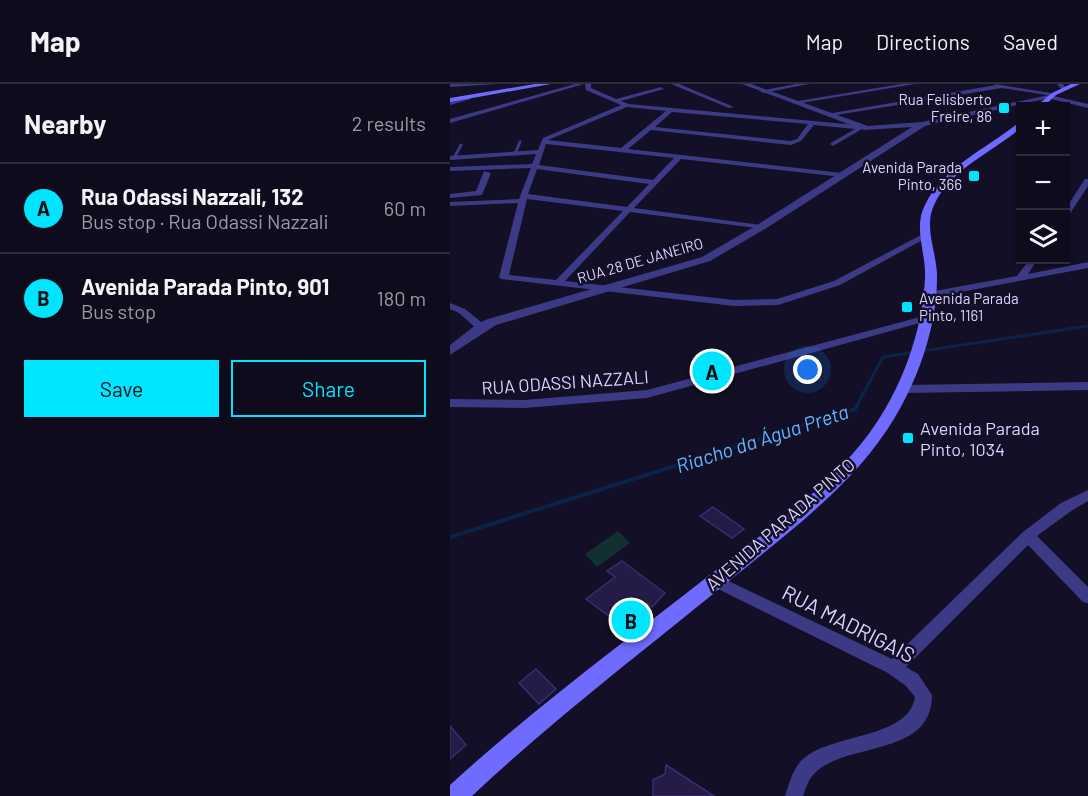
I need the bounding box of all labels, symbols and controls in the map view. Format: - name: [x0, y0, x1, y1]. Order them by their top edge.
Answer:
- text: Map: [30, 24, 81, 58]
- text: Map: [806, 29, 843, 54]
- text: Directions: [876, 29, 970, 54]
- text: Saved: [1003, 29, 1058, 54]
- place label: Rua Felisberto Freire, 86: [899, 90, 992, 125]
- marker: Rua Felisberto Freire, 86: [997, 101, 1011, 115]
- map controls: [1016, 102, 1070, 264]
- button: +: [1016, 102, 1070, 156]
- text: Nearby: [24, 108, 106, 139]
- text: 2 results: [352, 111, 426, 135]
- button: −: [1016, 156, 1070, 210]
- place label: Avenida Parada Pinto, 366: [862, 158, 962, 193]
- marker: Avenida Parada Pinto, 366: [967, 169, 981, 183]
- text: Rua Odassi Nazzali, 132: [81, 183, 303, 209]
- text: A: [37, 196, 50, 220]
- text: 60 m: [384, 196, 426, 220]
- text: Bus stop · Rua Odassi Nazzali: [81, 209, 329, 233]
- button: layers: [1016, 210, 1070, 264]
- street label: RUA 28 DE JANEIRO: [575, 233, 705, 287]
- text: Avenida Parada Pinto, 901: [81, 273, 329, 299]
- text: B: [37, 286, 50, 310]
- text: 180 m: [377, 286, 426, 310]
- place label: Avenida Parada Pinto, 1161: [919, 289, 1019, 324]
- text: Bus stop: [81, 299, 156, 323]
- marker: Avenida Parada Pinto, 1161: [900, 300, 914, 314]
- pin: A: [692, 348, 732, 394]
- your location: [793, 355, 822, 384]
- button: Save: [24, 360, 219, 417]
- button: Share: [231, 360, 426, 417]
- street label: RUA ODASSI NAZZALI: [481, 365, 649, 399]
- water label: Riacho da Água Preta: [673, 399, 851, 477]
- place label: Avenida Parada Pinto, 1034: [920, 417, 1040, 460]
- marker: Avenida Parada Pinto, 1034: [901, 431, 915, 445]
- street label: AVENIDA PARADA PINTO: [701, 453, 859, 595]
- street label: RUA MADRIGAIS: [778, 579, 920, 667]
- pin: B: [612, 598, 651, 642]

